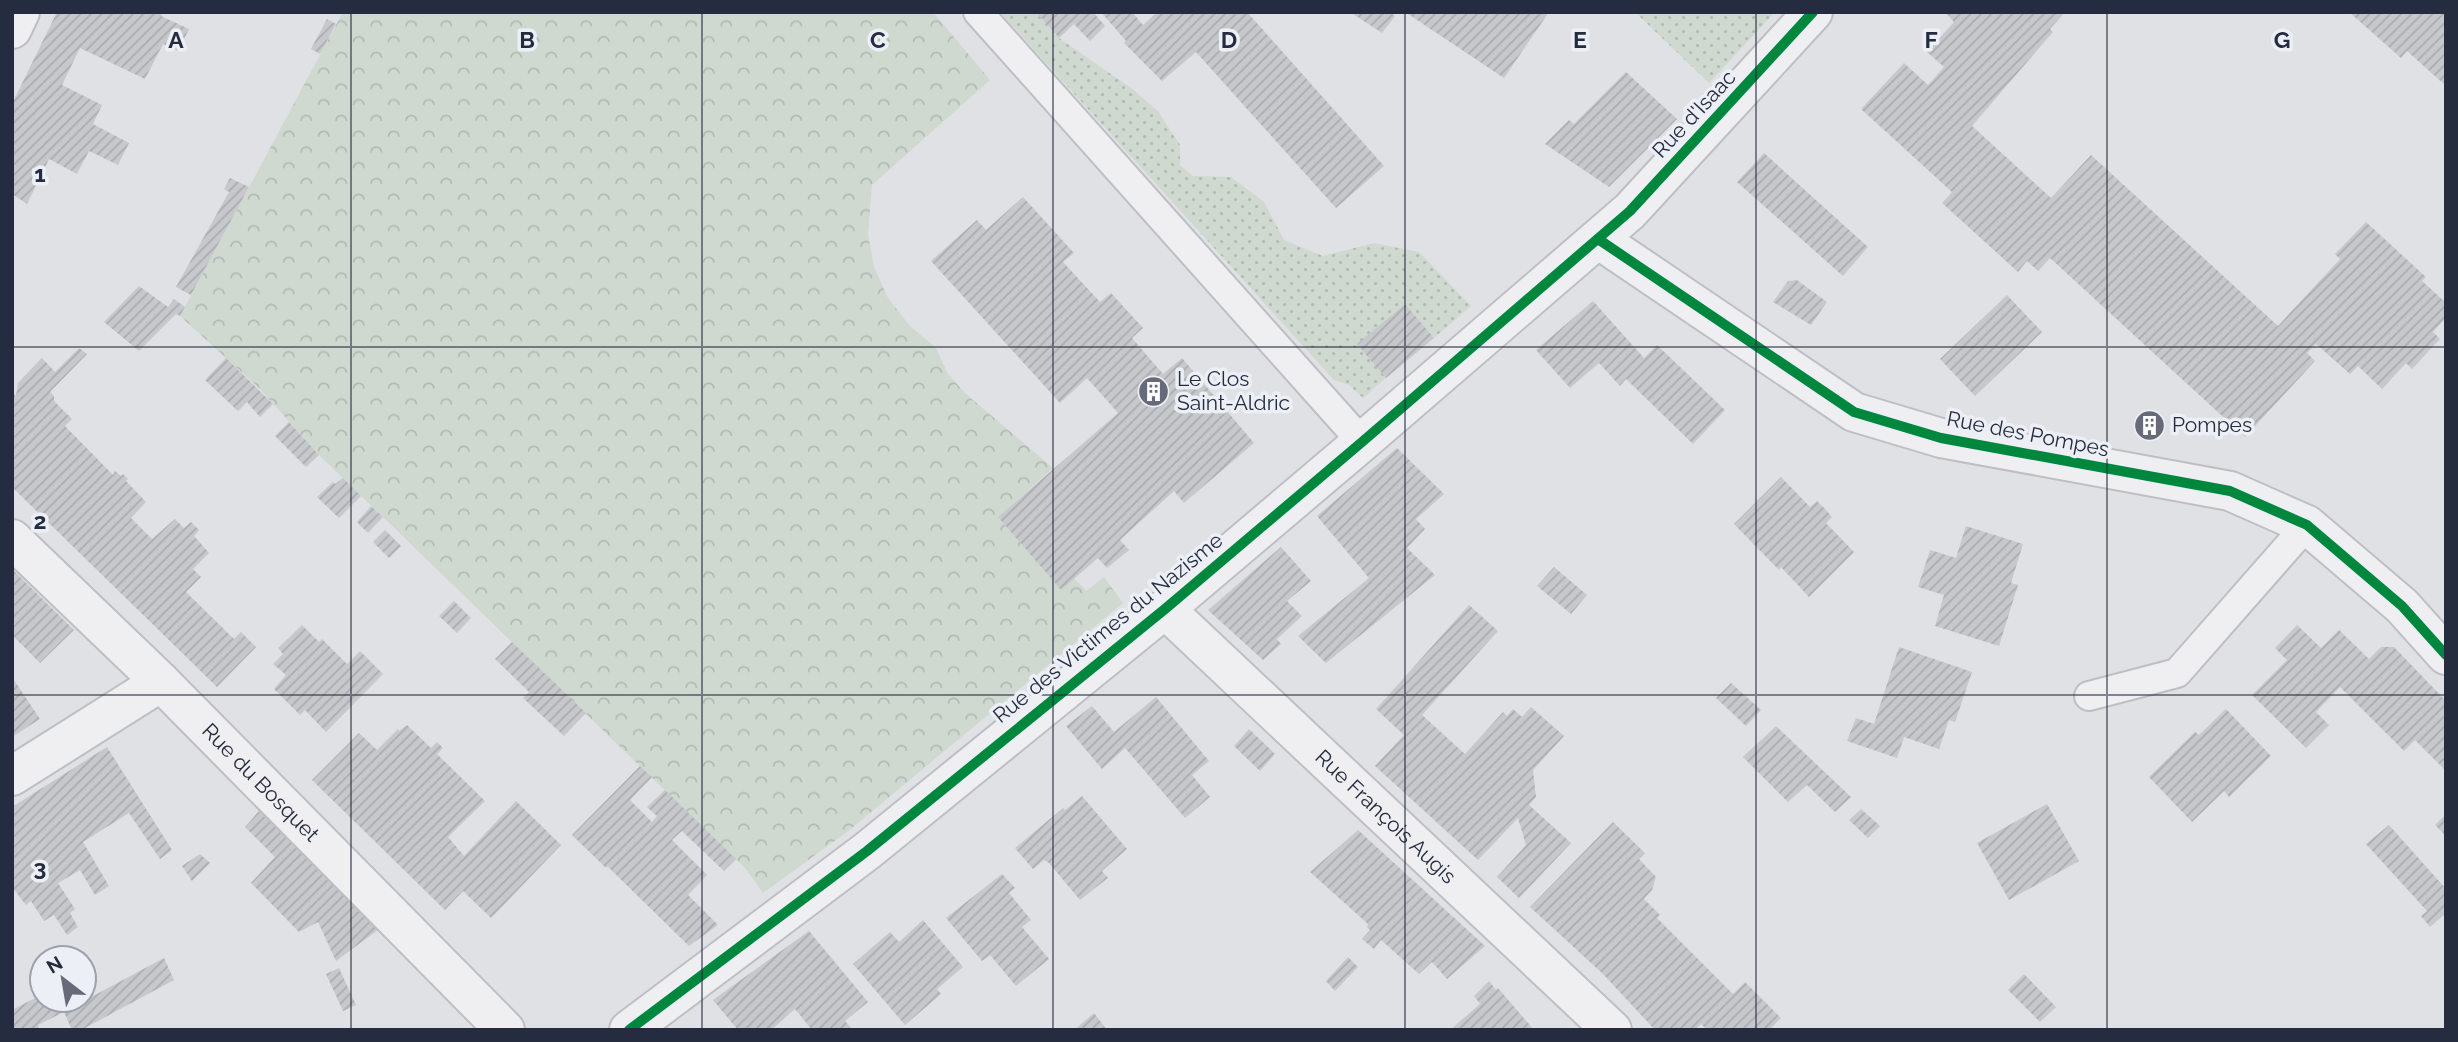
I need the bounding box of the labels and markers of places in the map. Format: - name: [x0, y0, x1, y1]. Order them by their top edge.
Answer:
- place label: Le Clos Saint-Aldric: [1177, 366, 1290, 415]
- building icon: Le Clos Saint-Aldric: [1137, 374, 1171, 408]
- building icon: Pompes: [2132, 408, 2166, 442]
- place label: Pompes: [2172, 412, 2252, 437]

